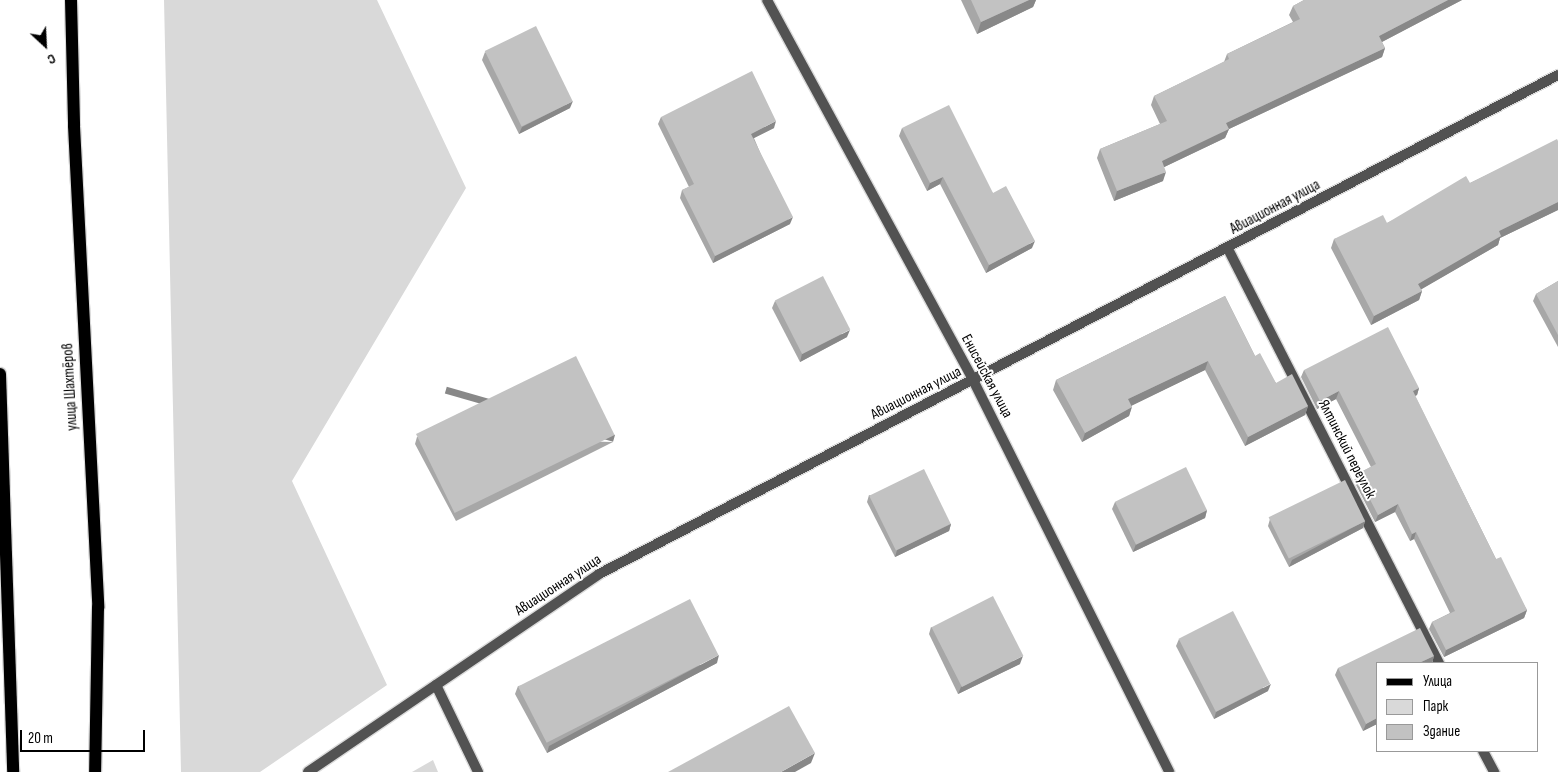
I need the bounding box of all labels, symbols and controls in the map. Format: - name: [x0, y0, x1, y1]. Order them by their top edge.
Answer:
- north arrow: [20, 20, 70, 70]
- text: С: [45, 50, 58, 68]
- street label: Авиационная улица: [1227, 176, 1323, 238]
- street label: Енисейская улица: [957, 331, 1017, 421]
- street label: улица Шахтёров: [59, 343, 81, 431]
- street label: Авиационная улица: [868, 362, 964, 424]
- street label: Ялтинский переулок: [1314, 397, 1380, 501]
- street label: Авиационная улица: [511, 550, 605, 620]
- legend: [1376, 662, 1538, 752]
- text: Улица: [1423, 672, 1452, 691]
- text: Парк: [1423, 697, 1448, 716]
- scale bar: [22, 720, 148, 752]
- text: Здание: [1423, 722, 1460, 741]
- text: 20 m: [28, 729, 53, 748]

